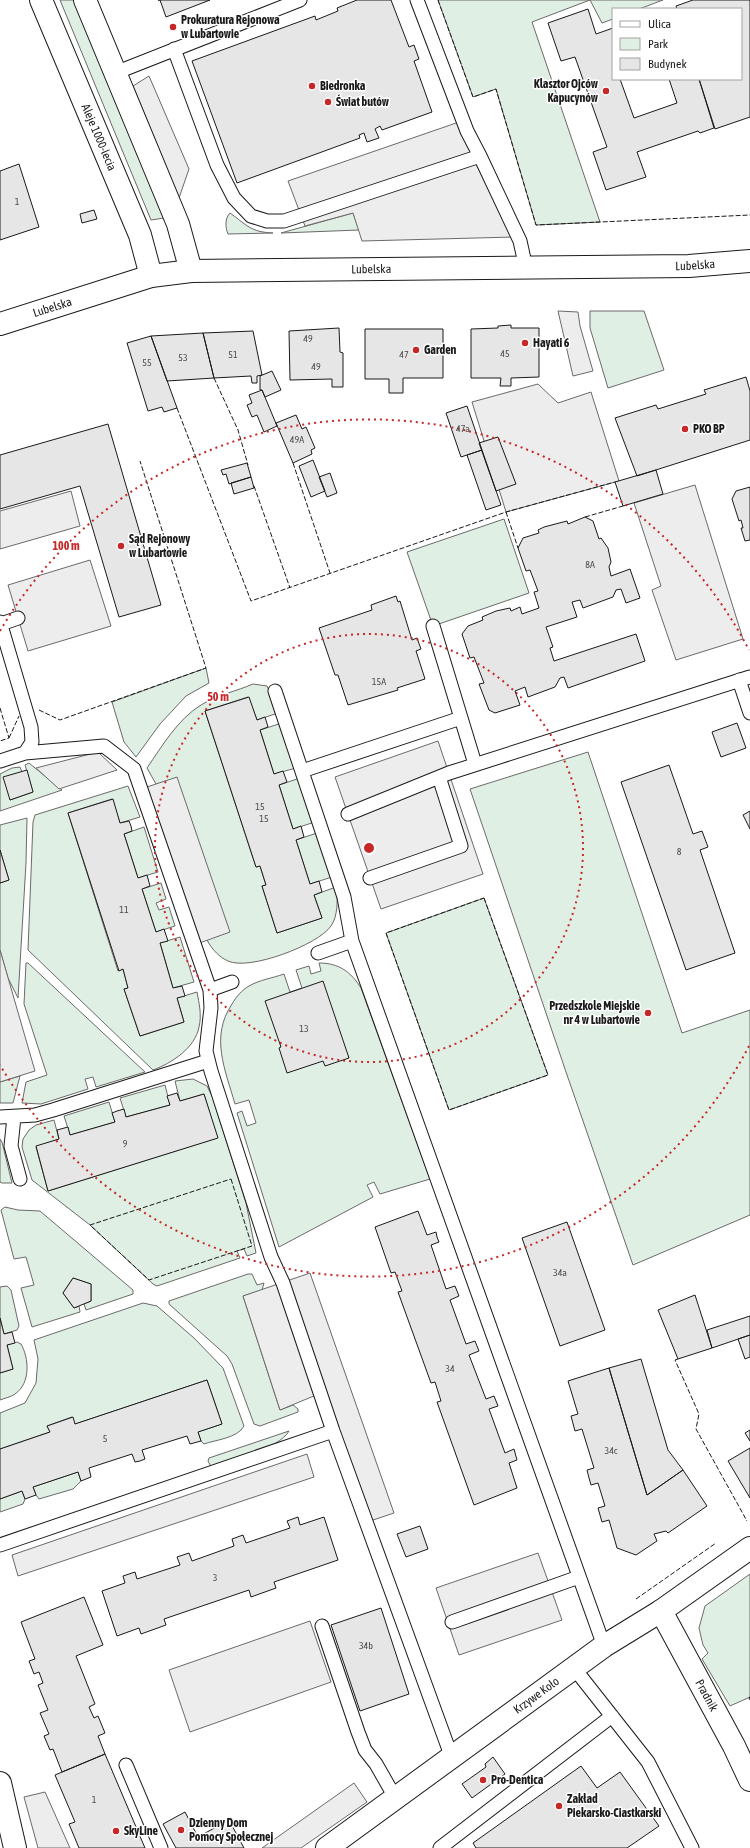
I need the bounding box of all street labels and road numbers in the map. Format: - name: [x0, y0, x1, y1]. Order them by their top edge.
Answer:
- street label: Aleje 1000-lecia: [79, 102, 119, 173]
- street label: Lubelska: [675, 257, 716, 273]
- street label: Lubelska: [351, 262, 391, 276]
- street label: Lubelska: [31, 295, 74, 320]
- street label: Krzywe Koło: [511, 1674, 562, 1717]
- street label: Pradnik: [692, 1677, 721, 1715]

